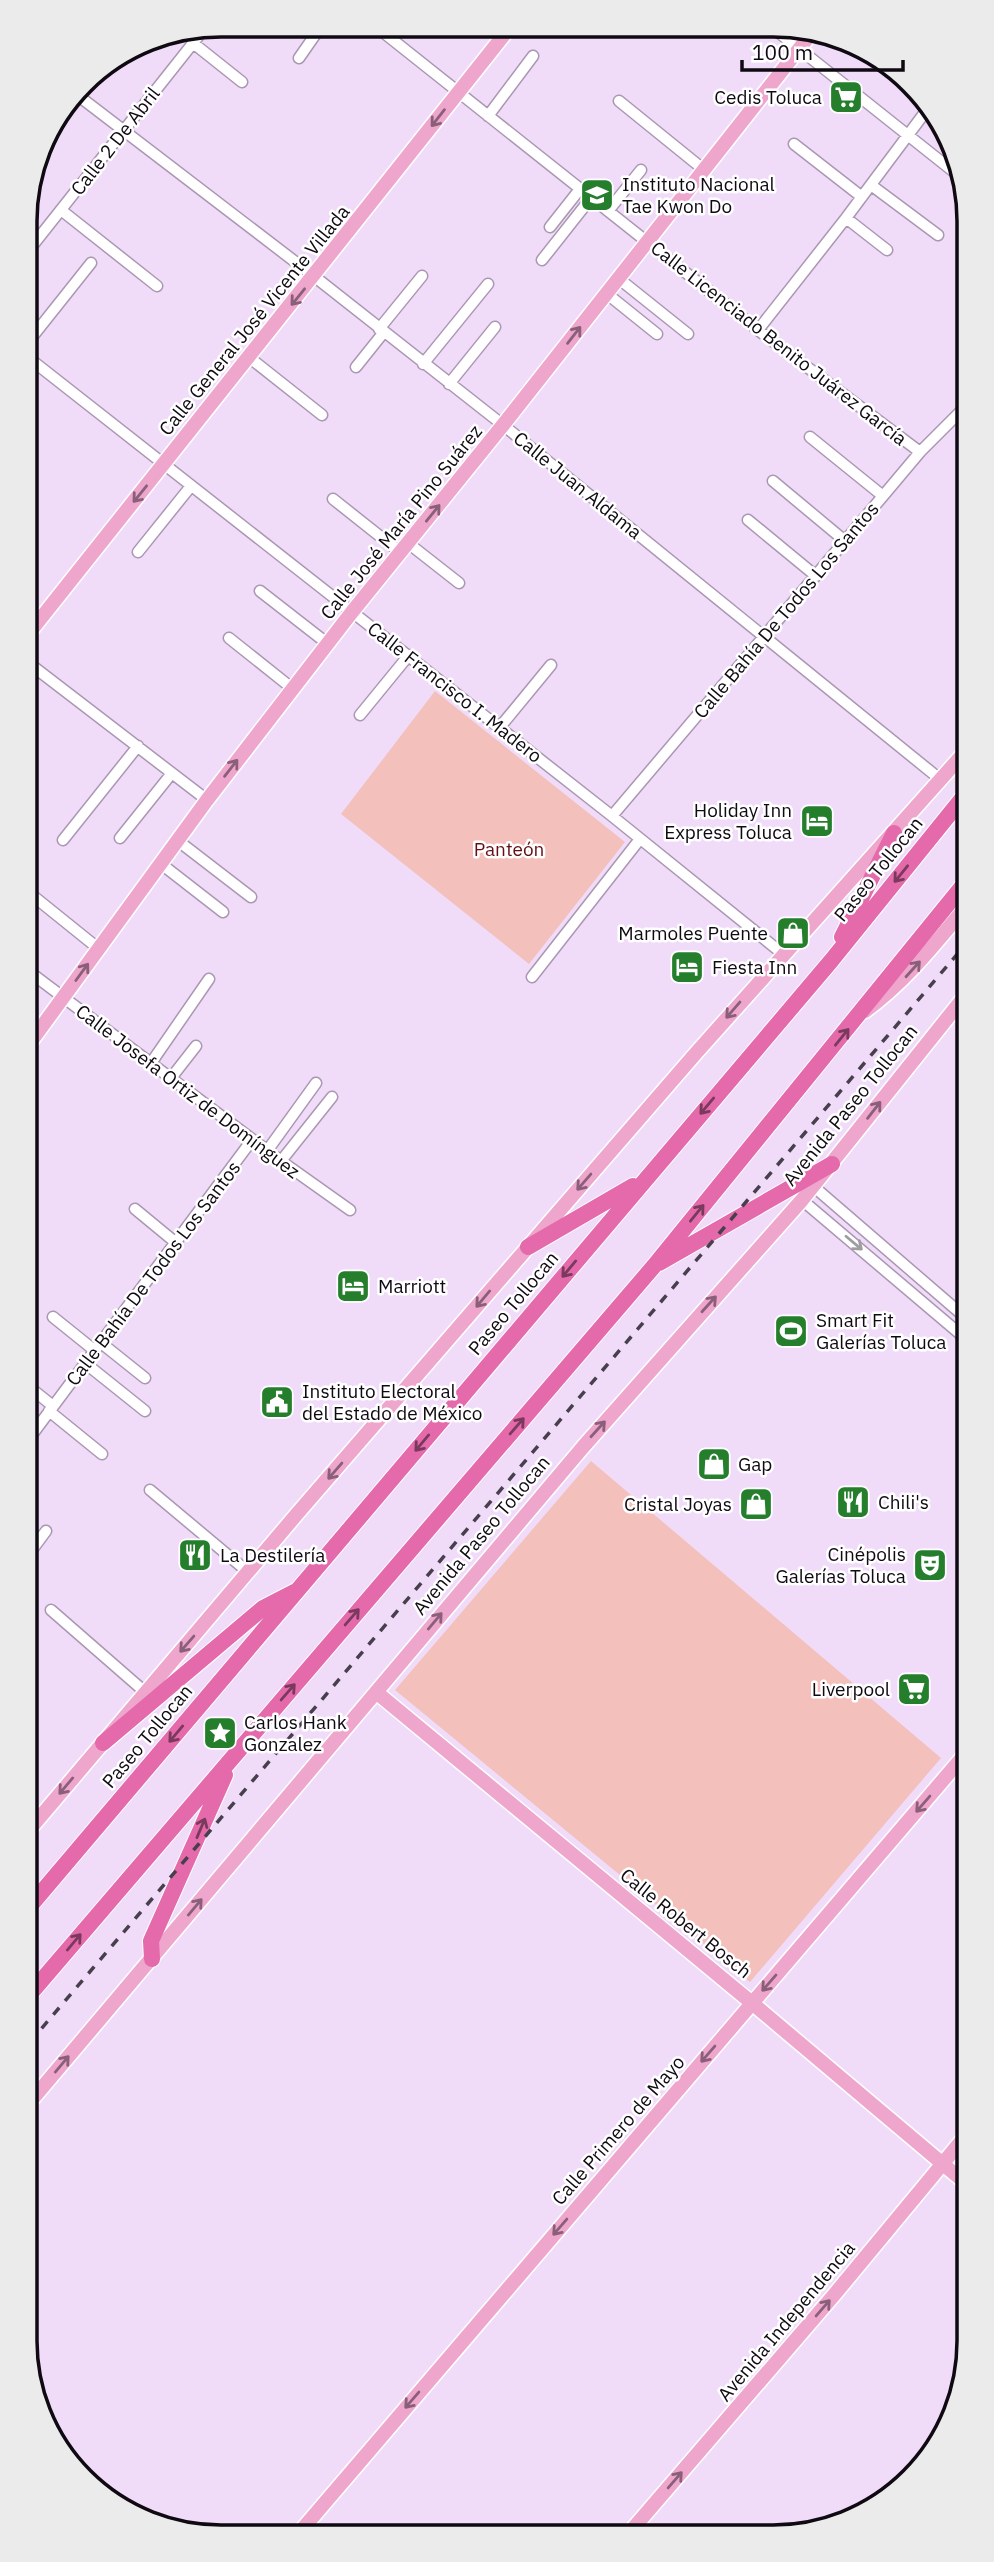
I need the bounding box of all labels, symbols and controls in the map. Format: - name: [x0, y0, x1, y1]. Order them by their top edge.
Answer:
- scale bar: [742, 28, 903, 72]
- text: 100 m: [752, 38, 813, 66]
- supermarket icon: Cedis Toluca: [827, 78, 865, 116]
- street label: Calle 2 De Abril: [65, 82, 165, 200]
- place label: Cedis Toluca: [714, 85, 822, 109]
- one-way arrow: [431, 108, 446, 127]
- place label: Instituto Nacional Tae Kwon Do: [622, 172, 775, 218]
- school or university icon: Instituto Nacional Tae Kwon Do: [578, 176, 616, 214]
- street label: Calle General José Vicente Villada: [154, 200, 354, 440]
- street label: Calle Licenciado Benito Juárez García: [646, 235, 912, 451]
- one-way arrow: [290, 288, 306, 306]
- one-way arrow: [567, 326, 582, 344]
- street label: Calle José María Pino Suárez: [315, 420, 487, 624]
- street label: Calle Juan Aldama: [509, 426, 647, 544]
- one-way arrow: [133, 484, 148, 502]
- street label: Calle Bahía De Todos Los Santos: [688, 497, 884, 723]
- one-way arrow: [425, 504, 440, 522]
- street label: Calle Francisco I. Madero: [363, 616, 547, 768]
- one-way arrow: [224, 760, 239, 778]
- place label: Holiday Inn Express Toluca: [664, 798, 792, 844]
- hotel icon: Holiday Inn Express Toluca: [798, 802, 836, 840]
- street label: Paseo Tollocan: [828, 812, 928, 926]
- park label: Panteón: [474, 837, 544, 861]
- one-way arrow: [893, 864, 909, 882]
- shop icon: Marmoles Puente: [774, 914, 812, 952]
- place label: Marmoles Puente: [618, 921, 768, 945]
- hotel icon: Fiesta Inn: [668, 948, 706, 986]
- place label: Fiesta Inn: [712, 955, 797, 979]
- one-way arrow: [904, 961, 921, 978]
- one-way arrow: [75, 963, 90, 982]
- street label: Calle Josefa Ortiz de Domínguez: [71, 999, 305, 1183]
- one-way arrow: [725, 1001, 741, 1019]
- street label: Avenida Paseo Tollocan: [778, 1020, 922, 1190]
- one-way arrow: [834, 1029, 849, 1047]
- one-way arrow: [700, 1097, 716, 1115]
- one-way arrow: [867, 1102, 882, 1120]
- street label: Calle Bahía De Todos Los Santos: [61, 1156, 245, 1390]
- one-way arrow: [576, 1173, 592, 1191]
- one-way arrow: [689, 1204, 705, 1222]
- one-way arrow: [845, 1236, 863, 1251]
- street label: Paseo Tollocan: [463, 1246, 563, 1360]
- one-way arrow: [561, 1260, 577, 1278]
- hotel icon: Marriott: [334, 1267, 372, 1305]
- place label: Marriott: [378, 1274, 446, 1298]
- one-way arrow: [475, 1290, 491, 1308]
- one-way arrow: [701, 1295, 717, 1313]
- place label: Smart Fit Galerías Toluca: [816, 1308, 947, 1354]
- sports icon: Smart Fit Galerías Toluca: [772, 1312, 810, 1350]
- place label: Instituto Electoral del Estado de México: [302, 1379, 482, 1425]
- public building icon: Instituto Electoral del Estado de México: [258, 1383, 296, 1421]
- one-way arrow: [509, 1417, 525, 1435]
- one-way arrow: [590, 1420, 606, 1438]
- one-way arrow: [414, 1434, 430, 1452]
- shop icon: Gap: [695, 1445, 733, 1483]
- street label: Avenida Paseo Tollocan: [407, 1450, 555, 1620]
- place label: Gap: [738, 1452, 772, 1476]
- one-way arrow: [327, 1462, 343, 1480]
- restaurant icon: Chili's: [834, 1483, 872, 1521]
- shop icon: Cristal Joyas: [737, 1485, 775, 1523]
- place label: Chili's: [878, 1490, 929, 1514]
- place label: Cristal Joyas: [624, 1492, 732, 1516]
- restaurant icon: La Destilería: [176, 1536, 214, 1574]
- place label: Cinépolis Galerías Toluca: [776, 1542, 906, 1588]
- place label: La Destilería: [220, 1543, 325, 1567]
- theatre icon: Cinépolis Galerías Toluca: [911, 1546, 949, 1584]
- one-way arrow: [345, 1609, 360, 1627]
- one-way arrow: [427, 1613, 443, 1631]
- one-way arrow: [179, 1635, 195, 1653]
- supermarket icon: Liverpool: [895, 1670, 933, 1708]
- place label: Liverpool: [812, 1677, 890, 1701]
- street label: Paseo Tollocan: [97, 1679, 197, 1793]
- one-way arrow: [280, 1684, 296, 1702]
- place label: Carlos Hank Gonzalez: [244, 1710, 347, 1756]
- place icon: Carlos Hank Gonzalez: [201, 1714, 239, 1752]
- one-way arrow: [168, 1725, 184, 1743]
- one-way arrow: [58, 1776, 74, 1794]
- one-way arrow: [915, 1795, 931, 1813]
- one-way arrow: [195, 1818, 208, 1839]
- street label: Calle Robert Bosch: [616, 1863, 756, 1983]
- one-way arrow: [188, 1898, 203, 1916]
- one-way arrow: [66, 1934, 82, 1952]
- one-way arrow: [761, 1974, 777, 1992]
- one-way arrow: [700, 2045, 716, 2063]
- street label: Calle Primero de Mayo: [546, 2050, 690, 2210]
- one-way arrow: [54, 2055, 70, 2073]
- one-way arrow: [552, 2218, 568, 2236]
- street label: Avenida Independencia: [712, 2236, 860, 2406]
- one-way arrow: [815, 2299, 831, 2317]
- one-way arrow: [404, 2391, 420, 2409]
- one-way arrow: [667, 2471, 683, 2489]

